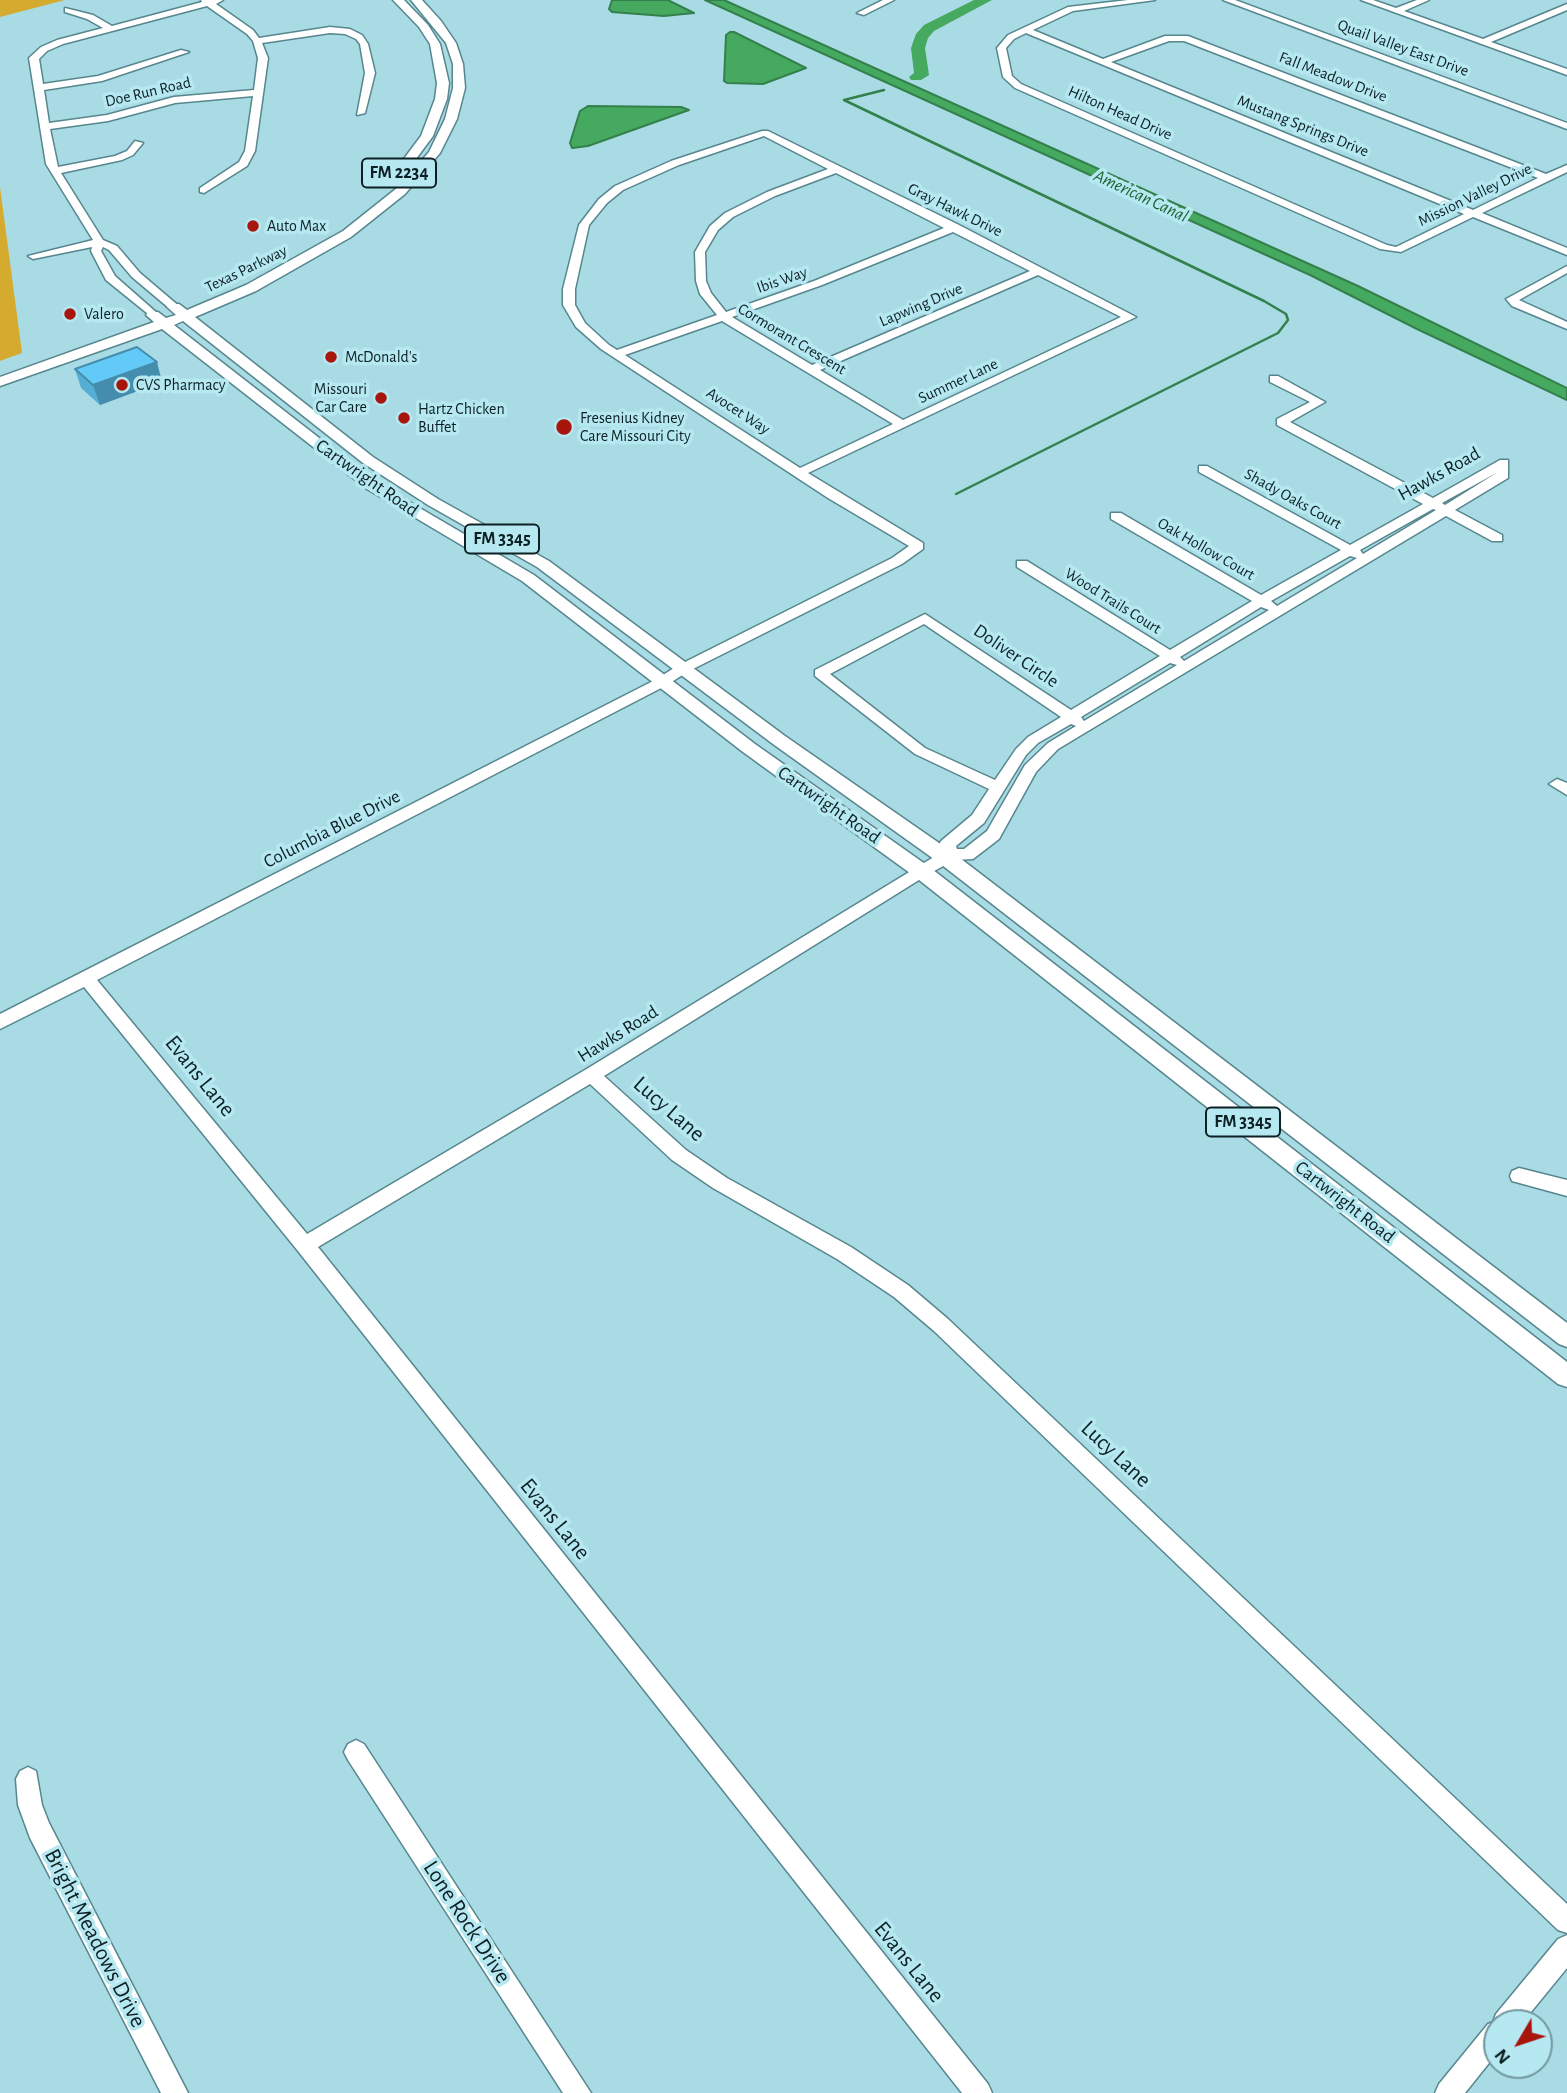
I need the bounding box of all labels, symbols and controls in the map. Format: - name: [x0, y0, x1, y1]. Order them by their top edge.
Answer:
- street label: Quail Valley East Drive: [1335, 15, 1471, 81]
- street label: Fall Meadow Drive: [1276, 48, 1390, 106]
- street label: Doe Run Road: [103, 73, 193, 111]
- street label: Hilton Head Drive: [1065, 81, 1175, 145]
- street label: Mustang Springs Drive: [1235, 91, 1371, 161]
- road number: FM 2234: [362, 158, 436, 188]
- street label: Mission Valley Drive: [1415, 159, 1535, 231]
- water label: American Canal: [1090, 165, 1192, 227]
- street label: Gray Hawk Drive: [905, 179, 1005, 241]
- place label: Auto Max: [267, 216, 326, 236]
- marker: Auto Max: [245, 218, 261, 234]
- street label: Texas Parkway: [202, 241, 290, 297]
- street label: Ibis Way: [754, 262, 810, 298]
- street label: Lapwing Drive: [876, 279, 966, 331]
- street label: Cormorant Crescent: [734, 299, 850, 379]
- place label: Valero: [84, 304, 124, 324]
- marker: Valero: [62, 306, 78, 322]
- place label: McDonald's: [345, 347, 417, 367]
- marker: McDonald's: [323, 349, 339, 365]
- street label: Summer Lane: [915, 354, 1001, 408]
- place label: CVS Pharmacy: [136, 375, 226, 395]
- marker: CVS Pharmacy: [114, 377, 130, 393]
- place label: Missouri Car Care: [314, 379, 367, 417]
- street label: Avocet Way: [703, 383, 773, 439]
- marker: Missouri Car Care: [373, 390, 389, 406]
- place label: Hartz Chicken Buffet: [418, 399, 505, 437]
- place label: Fresenius Kidney Care Missouri City: [580, 408, 691, 446]
- marker: Hartz Chicken Buffet: [396, 410, 412, 426]
- marker: Fresenius Kidney Care Missouri City: [554, 417, 574, 437]
- street label: Cartwright Road: [311, 434, 423, 522]
- street label: Hawks Road: [1394, 442, 1484, 506]
- street label: Shady Oaks Court: [1241, 464, 1345, 534]
- street label: Oak Hollow Court: [1154, 513, 1258, 585]
- road number: FM 3345: [465, 524, 539, 554]
- street label: Wood Trails Court: [1061, 564, 1165, 638]
- street label: Doliver Circle: [969, 619, 1063, 693]
- street label: Cartwright Road: [773, 761, 885, 849]
- street label: Columbia Blue Drive: [260, 785, 404, 873]
- street label: Hawks Road: [574, 1000, 662, 1068]
- street label: Evans Lane: [159, 1030, 241, 1122]
- street label: Lucy Lane: [627, 1070, 711, 1148]
- road number: FM 3345: [1206, 1107, 1280, 1136]
- street label: Cartwright Road: [1291, 1156, 1399, 1248]
- street label: Lucy Lane: [1075, 1415, 1157, 1493]
- street label: Evans Lane: [514, 1473, 596, 1565]
- street label: Bright Meadows Drive: [38, 1844, 152, 2032]
- street label: Lone Rock Drive: [417, 1855, 517, 1989]
- street label: Evans Lane: [868, 1916, 950, 2008]
- north arrow: [1483, 2009, 1553, 2079]
- text: N: [1491, 2045, 1514, 2067]

